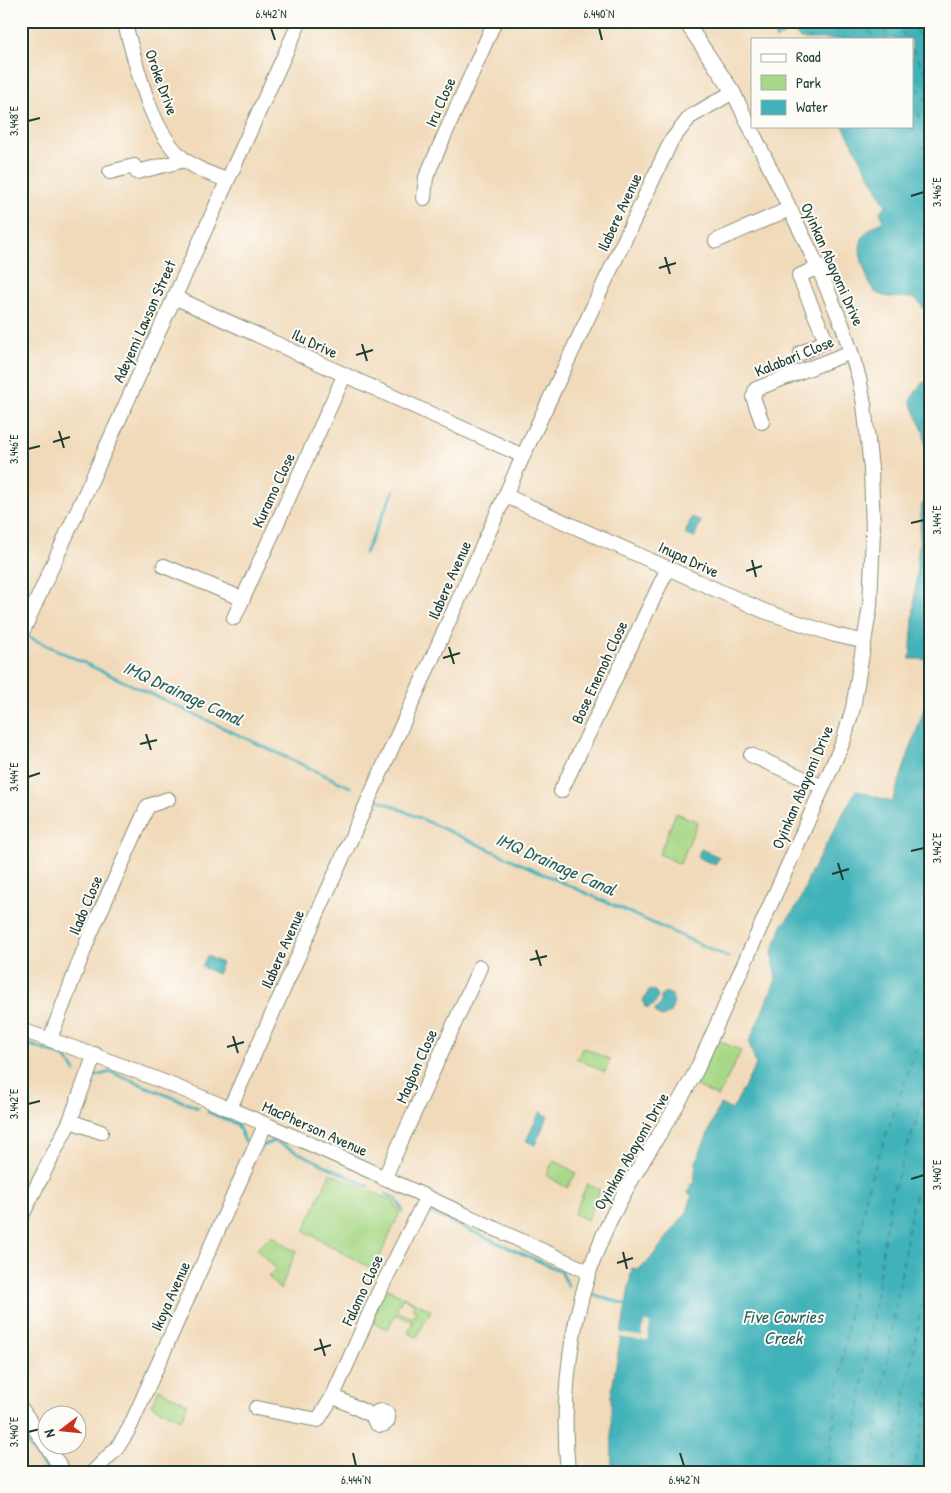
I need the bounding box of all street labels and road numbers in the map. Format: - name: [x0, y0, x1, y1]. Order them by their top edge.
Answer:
- street label: Oroke Drive: [140, 46, 184, 118]
- street label: Iru Close: [419, 73, 461, 130]
- street label: Ilabere Avenue: [591, 169, 647, 255]
- street label: Oyinkan Abayomi Drive: [796, 199, 870, 330]
- street label: Adeyemi Lawson Street: [107, 256, 181, 386]
- street label: Ilu Drive: [289, 323, 342, 363]
- street label: Kalabari Close: [751, 330, 837, 382]
- street label: Kuramo Close: [246, 448, 300, 531]
- street label: Inupa Drive: [655, 535, 723, 583]
- street label: Ilabere Avenue: [422, 537, 476, 623]
- street label: Bose Enemoh Close: [566, 616, 633, 727]
- street label: Oyinkan Abayomi Drive: [766, 721, 838, 852]
- street label: Ilado Close: [63, 871, 108, 938]
- street label: Ilabere Avenue: [255, 906, 309, 992]
- street label: Magbon Close: [390, 1025, 442, 1107]
- street label: Oyinkan Abayomi Drive: [588, 1088, 674, 1214]
- street label: MacPherson Avenue: [259, 1095, 372, 1161]
- street label: Falomo Close: [336, 1250, 388, 1330]
- street label: Ikoya Avenue: [145, 1257, 195, 1334]

